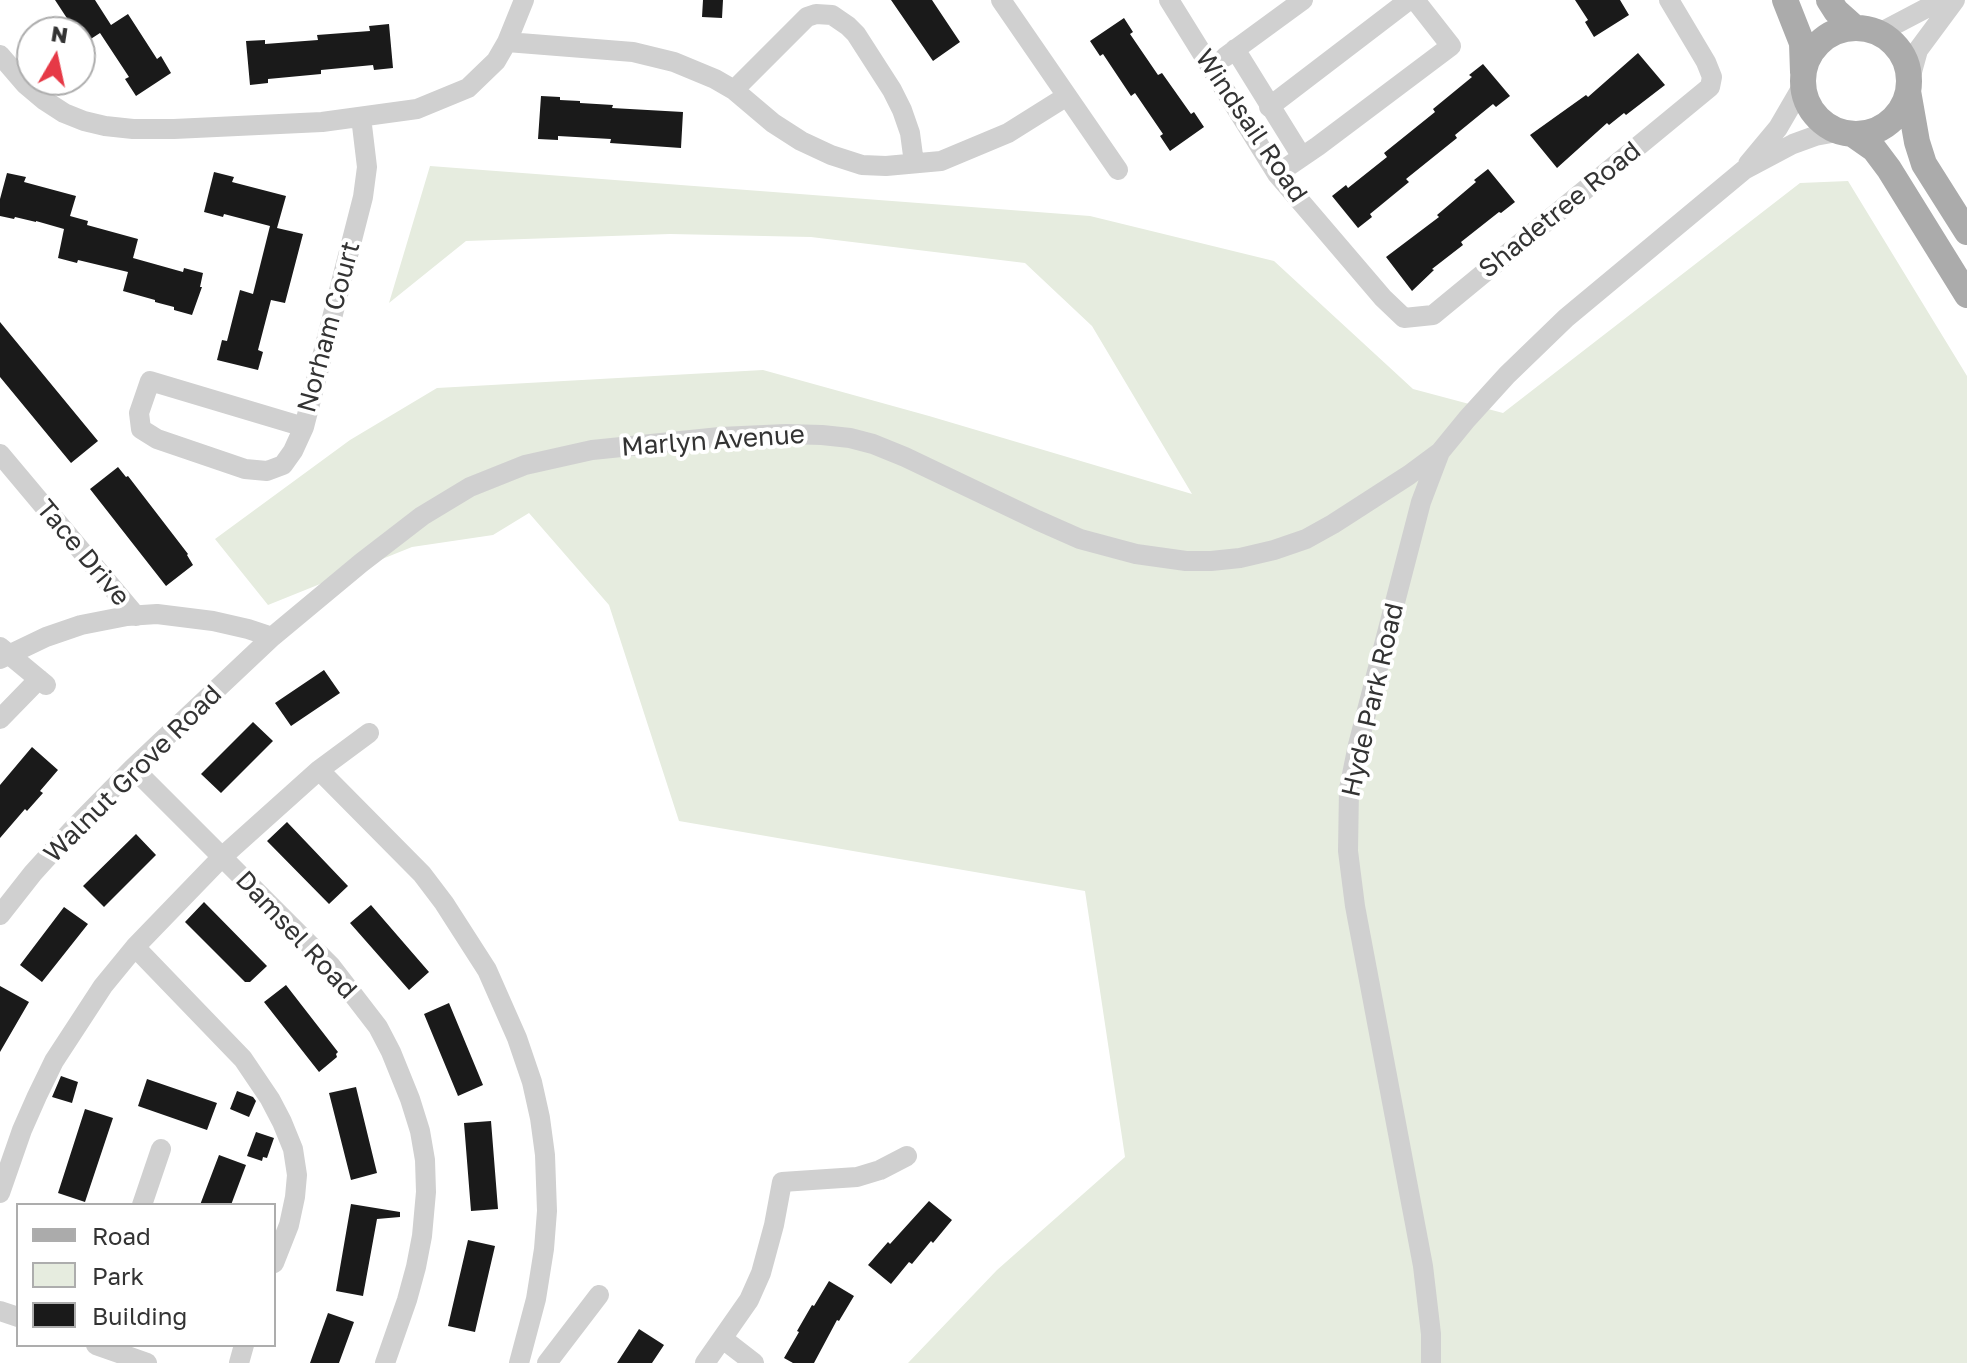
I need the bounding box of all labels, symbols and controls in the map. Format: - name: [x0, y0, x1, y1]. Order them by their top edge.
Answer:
- north arrow: [16, 16, 96, 96]
- text: N: [49, 19, 70, 48]
- street label: Windsail Road: [1188, 44, 1314, 208]
- street label: Shadetree Road: [1473, 135, 1647, 285]
- street label: Norham Court: [291, 238, 367, 416]
- street label: Marlyn Avenue: [620, 419, 806, 463]
- street label: Tace Drive: [30, 494, 136, 612]
- street label: Hyde Park Road: [1336, 600, 1410, 800]
- street label: Walnut Grove Road: [38, 679, 228, 869]
- street label: Damsel Road: [229, 865, 363, 1005]
- legend: [16, 1203, 276, 1347]
- text: Road: [92, 1221, 151, 1250]
- text: Park: [92, 1261, 144, 1290]
- text: Building: [92, 1301, 187, 1330]

